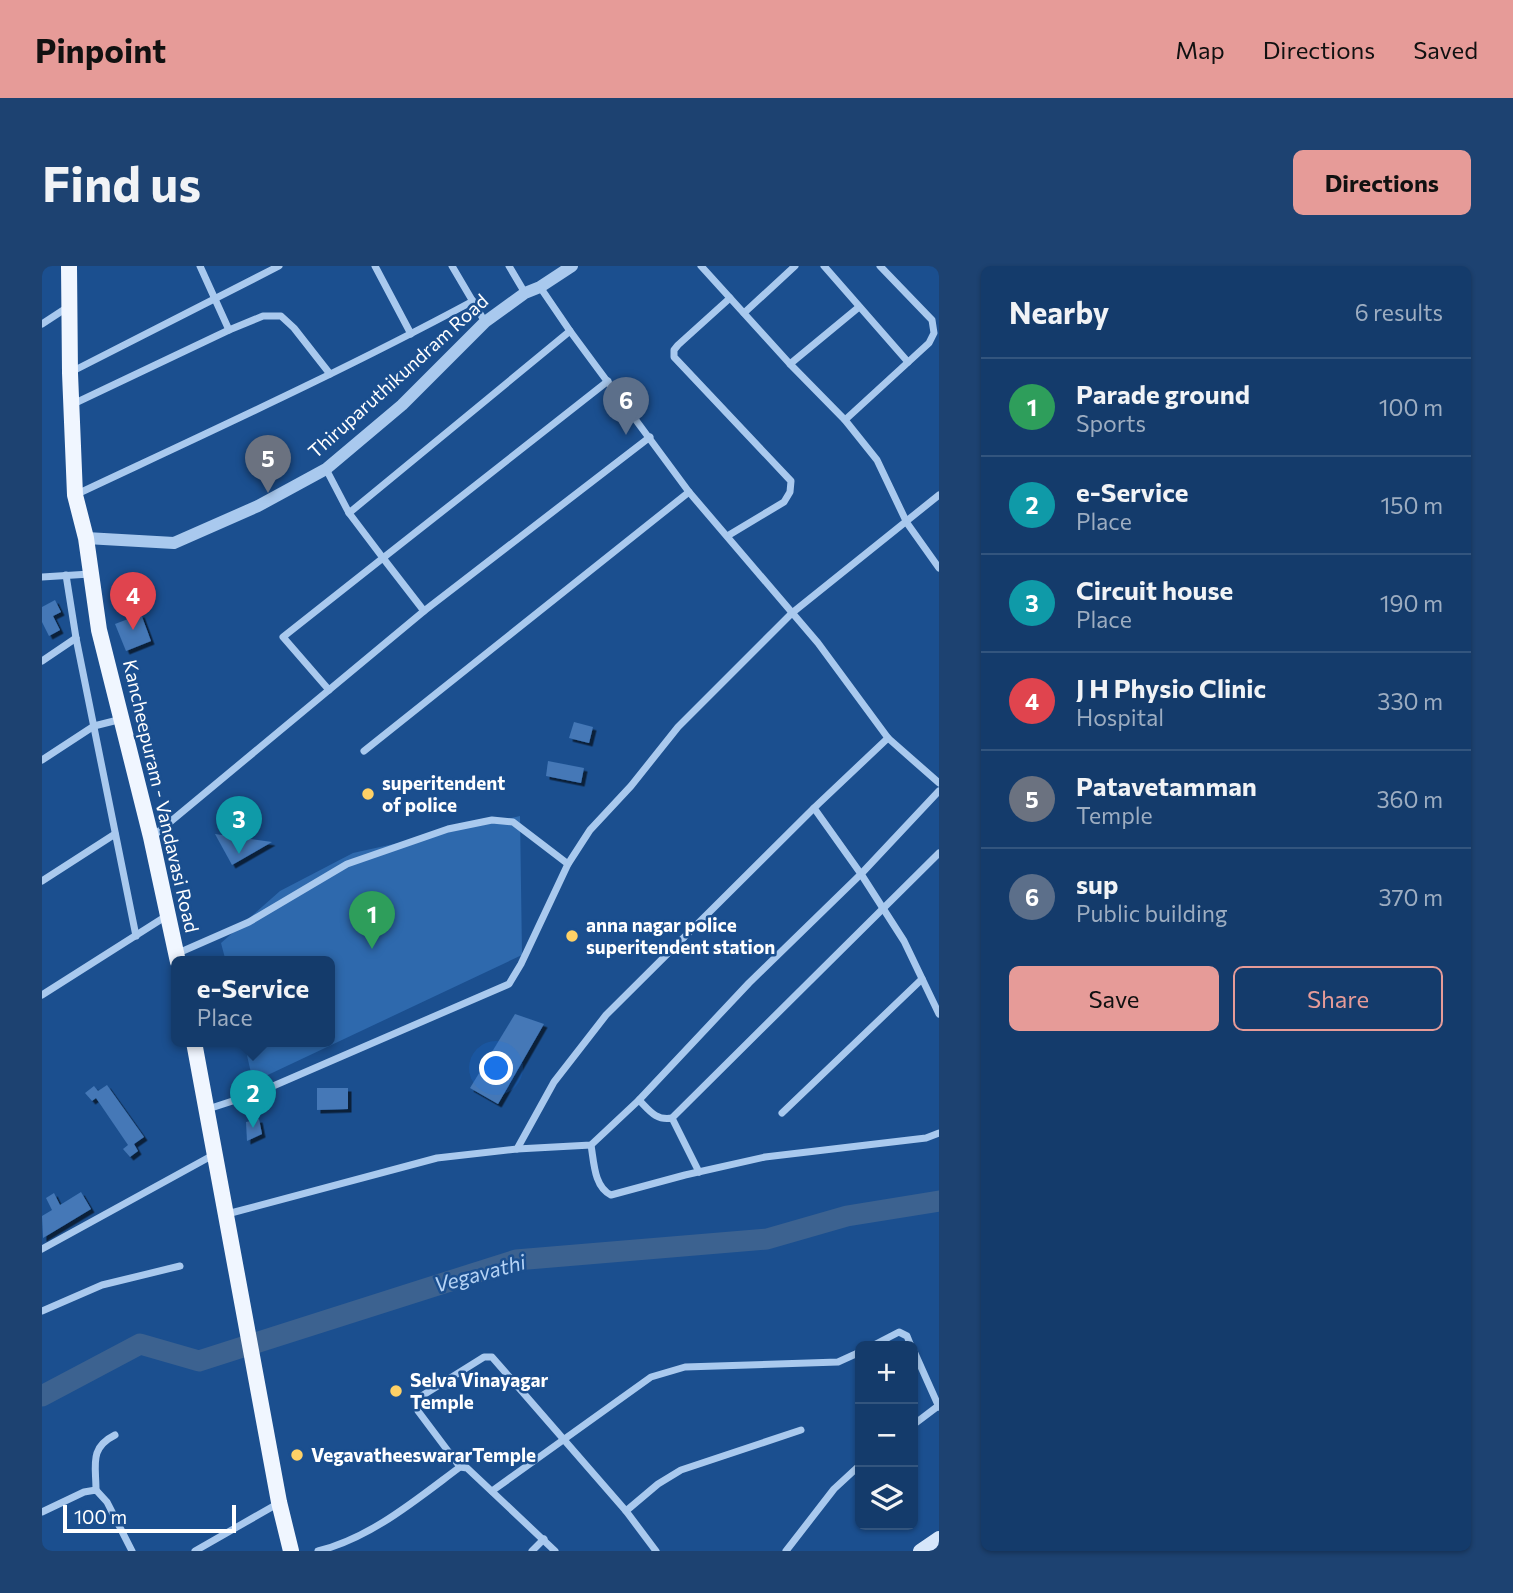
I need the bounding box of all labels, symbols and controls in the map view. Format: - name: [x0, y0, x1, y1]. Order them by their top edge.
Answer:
- text: Pinpoint: [35, 29, 166, 70]
- text: Map: [1175, 35, 1225, 64]
- text: Directions: [1263, 35, 1375, 64]
- text: Saved: [1413, 35, 1478, 64]
- button: Directions: [1293, 150, 1471, 215]
- text: Find us: [42, 152, 201, 212]
- street label: Thiruparuthikundram Road: [303, 289, 492, 462]
- text: Nearby: [1009, 293, 1109, 330]
- text: 6 results: [1355, 298, 1443, 326]
- pin: 6: [603, 377, 649, 435]
- text: Parade ground: [1076, 378, 1250, 409]
- text: 1: [1027, 393, 1037, 421]
- text: 100 m: [1379, 393, 1443, 421]
- text: Sports: [1076, 409, 1146, 437]
- pin: 5: [245, 435, 291, 493]
- text: e-Service: [1076, 476, 1188, 507]
- text: 2: [1025, 491, 1039, 519]
- text: 150 m: [1380, 491, 1443, 519]
- text: Place: [1076, 507, 1132, 535]
- pin: 4: [110, 572, 156, 630]
- text: Circuit house: [1076, 574, 1233, 605]
- text: 3: [1025, 589, 1039, 617]
- text: 190 m: [1380, 589, 1443, 617]
- text: Place: [1076, 605, 1132, 633]
- street label: Kancheepuram - Vandavasi Road: [119, 657, 204, 935]
- text: J H Physio Clinic: [1076, 672, 1266, 703]
- text: 4: [1025, 687, 1039, 715]
- text: 330 m: [1377, 687, 1443, 715]
- text: Hospital: [1076, 703, 1164, 731]
- text: Patavetamman: [1076, 770, 1257, 801]
- place label: superitendent of police: [382, 771, 505, 816]
- text: 5: [1025, 785, 1039, 813]
- text: 360 m: [1376, 785, 1443, 813]
- marker: superitendent of police: [360, 786, 376, 802]
- pin: 3: [216, 796, 262, 854]
- text: Temple: [1076, 801, 1153, 829]
- text: sup: [1076, 868, 1118, 899]
- text: 6: [1025, 883, 1039, 911]
- text: 370 m: [1378, 883, 1443, 911]
- pin: 1: [349, 891, 395, 949]
- text: Public building: [1076, 899, 1227, 927]
- place label: anna nagar police superitendent station: [586, 913, 775, 958]
- marker: anna nagar police superitendent station: [564, 928, 580, 944]
- popup: [171, 956, 335, 1047]
- button: Save: [1009, 966, 1219, 1031]
- button: Share: [1233, 966, 1443, 1031]
- text: e-Service: [197, 972, 309, 1003]
- text: Place: [197, 1003, 253, 1031]
- your location: [479, 1051, 513, 1085]
- pin: 2: [230, 1070, 276, 1128]
- water label: Vegavathi: [431, 1248, 529, 1297]
- map controls: [855, 1341, 918, 1530]
- button: +: [855, 1341, 918, 1404]
- place label: Selva Vinayagar Temple: [410, 1368, 549, 1413]
- marker: Selva Vinayagar Temple: [388, 1383, 404, 1399]
- button: −: [855, 1404, 918, 1467]
- place label: VegavatheeswararTemple: [311, 1443, 536, 1466]
- marker: VegavatheeswararTemple: [289, 1447, 305, 1463]
- button: layers: [855, 1467, 918, 1530]
- scale bar: [63, 1502, 236, 1534]
- text: 100 m: [74, 1505, 127, 1528]

